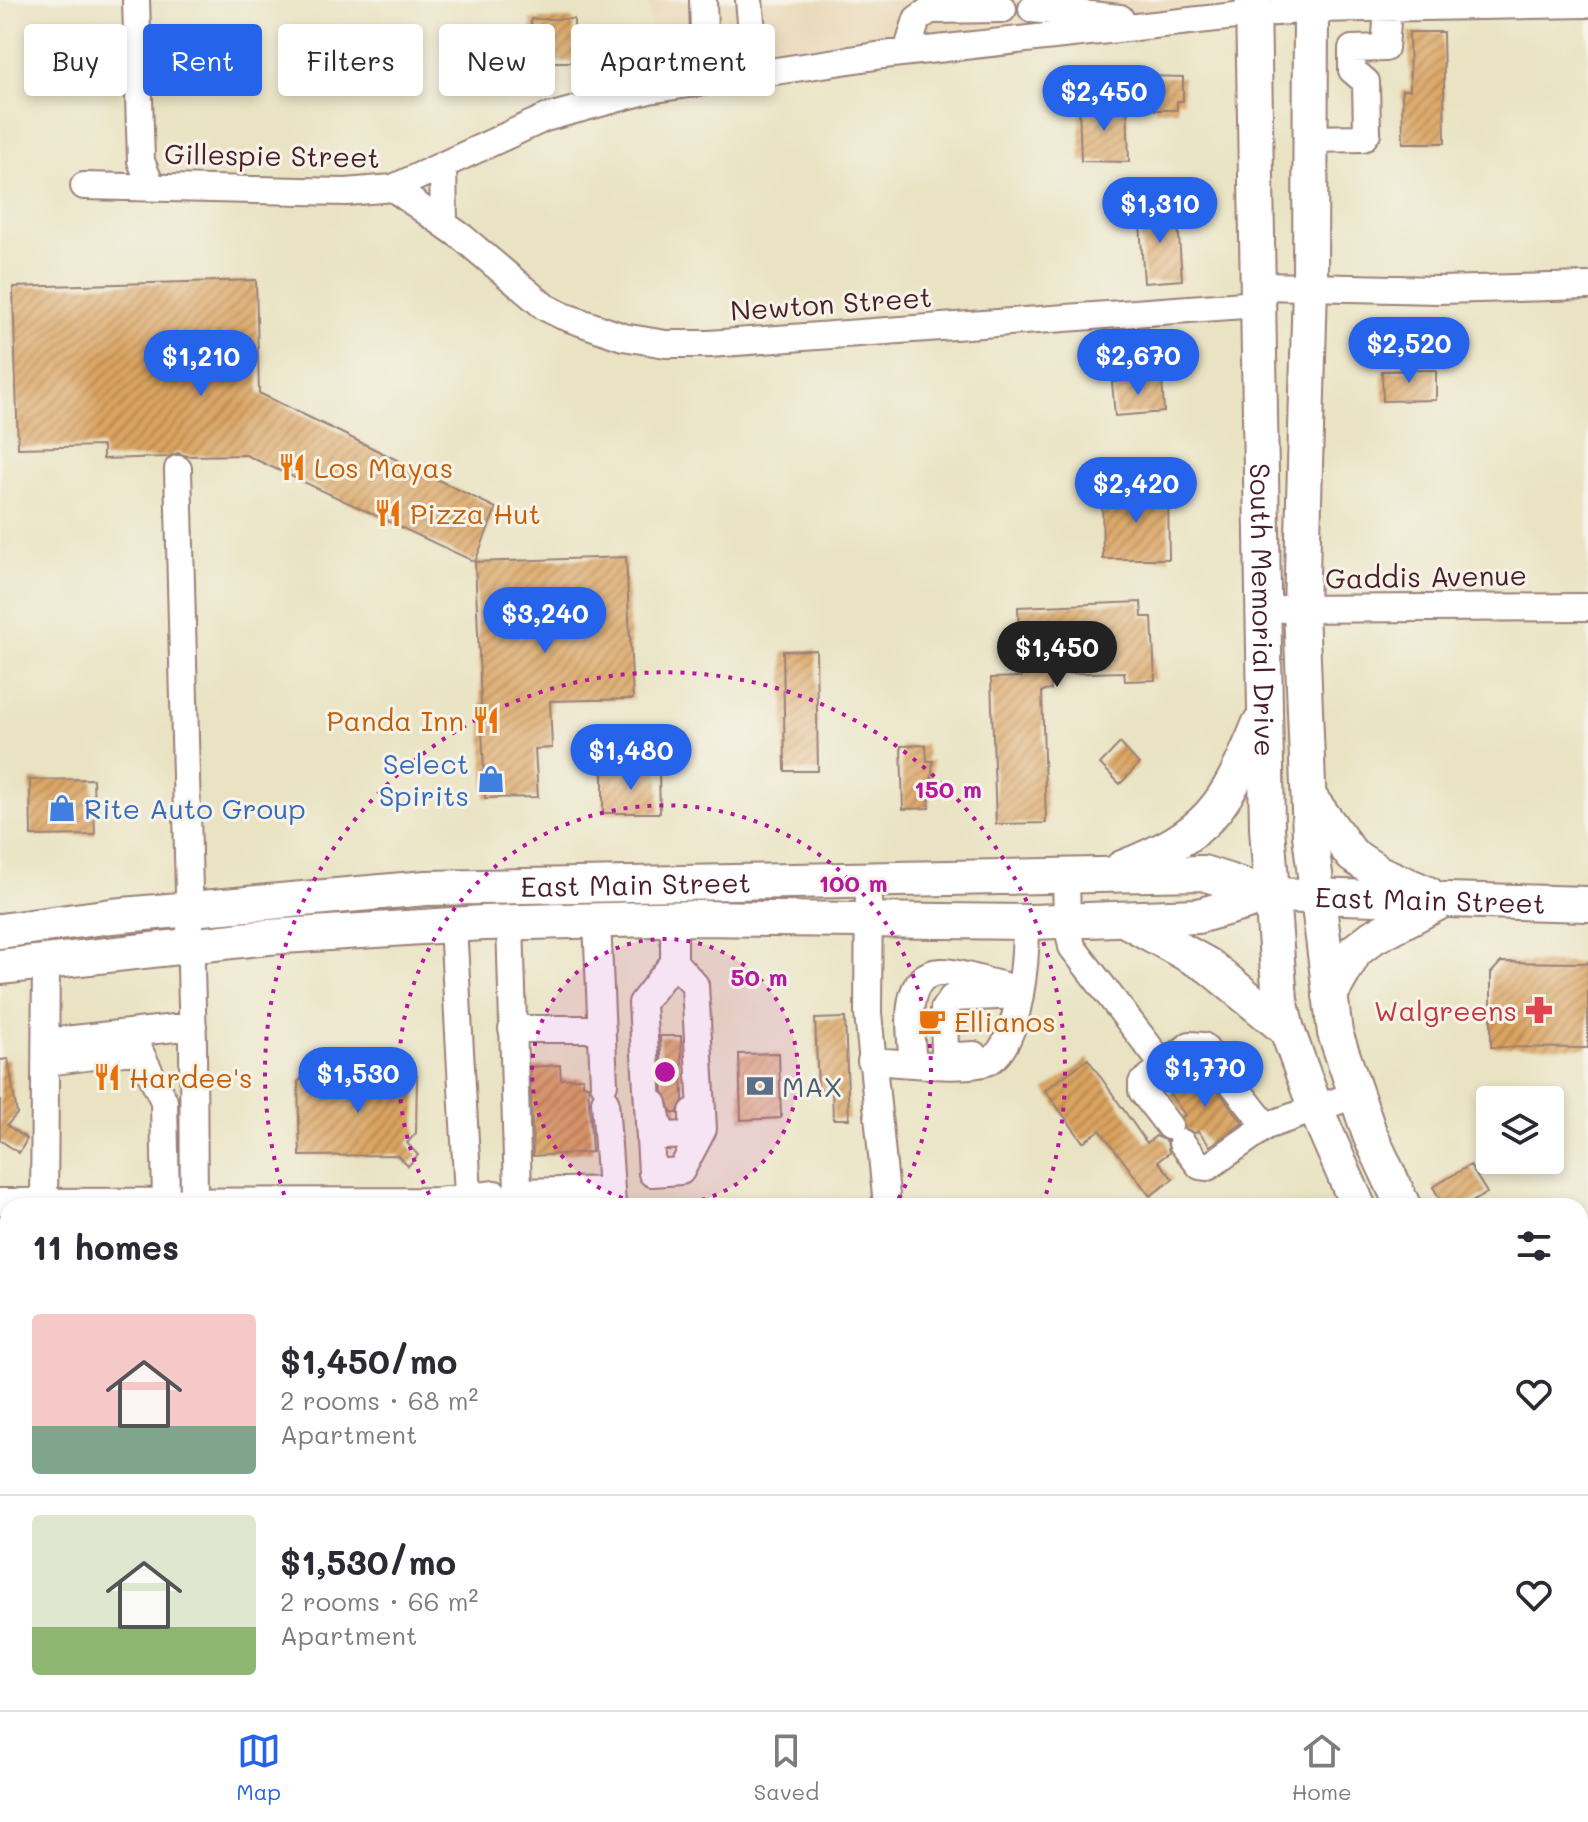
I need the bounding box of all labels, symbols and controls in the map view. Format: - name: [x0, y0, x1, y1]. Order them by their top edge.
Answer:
- chip: Buy: [24, 24, 127, 96]
- chip: Rent: [143, 24, 262, 96]
- chip: Filters: [278, 24, 423, 96]
- chip: New: [439, 24, 555, 96]
- chip: Apartment: [571, 24, 775, 96]
- pin: $2,450: [1039, 65, 1169, 133]
- text: $2,450: [1061, 74, 1147, 108]
- street label: Gillespie Street: [164, 135, 380, 175]
- pin: $1,310: [1095, 177, 1225, 245]
- text: $1,310: [1120, 186, 1200, 220]
- street label: Newton Street: [729, 278, 933, 328]
- pin: $2,520: [1344, 317, 1474, 385]
- text: $2,520: [1366, 326, 1452, 360]
- pin: $2,670: [1073, 329, 1203, 397]
- pin: $1,210: [136, 330, 266, 398]
- text: $2,670: [1095, 338, 1181, 372]
- text: $1,210: [162, 339, 240, 373]
- place label: Los Mayas: [314, 449, 453, 485]
- restaurant icon: Los Mayas: [277, 452, 307, 482]
- pin: $2,420: [1071, 457, 1201, 525]
- street label: South Memorial Drive: [1243, 463, 1284, 757]
- text: $2,420: [1093, 466, 1179, 500]
- place label: Pizza Hut: [410, 495, 541, 531]
- restaurant icon: Pizza Hut: [373, 498, 403, 528]
- street label: Gaddis Avenue: [1325, 556, 1527, 596]
- pin: $3,240: [480, 587, 610, 655]
- text: $3,240: [501, 596, 589, 630]
- pin: $1,450: [992, 621, 1122, 689]
- text: $1,450: [1015, 630, 1099, 664]
- place label: Panda Inn: [326, 702, 464, 738]
- restaurant icon: Panda Inn: [471, 705, 501, 735]
- pin: $1,480: [566, 724, 696, 792]
- text: $1,480: [589, 733, 673, 767]
- place label: Select Spirits: [379, 745, 469, 813]
- shop icon: Select Spirits: [476, 764, 506, 794]
- text: 150 m: [914, 773, 982, 804]
- place label: Rite Auto Group: [84, 790, 306, 826]
- shop icon: Rite Auto Group: [47, 793, 77, 823]
- street label: East Main Street: [520, 864, 751, 904]
- text: 100 m: [818, 867, 888, 898]
- street label: East Main Street: [1314, 878, 1546, 921]
- text: 50 m: [730, 961, 788, 992]
- place label: Walgreens: [1374, 992, 1517, 1028]
- pharmacy icon: Walgreens: [1524, 995, 1554, 1025]
- place label: Ellianos: [954, 1003, 1056, 1039]
- cafe icon: Ellianos: [917, 1006, 947, 1036]
- pin: $1,770: [1140, 1041, 1270, 1109]
- pin: $1,530: [293, 1047, 423, 1115]
- text: $1,770: [1164, 1050, 1246, 1084]
- text: $1,530: [316, 1056, 400, 1090]
- centre of rings: [651, 1058, 679, 1086]
- place label: Hardee's: [129, 1059, 253, 1095]
- restaurant icon: Hardee's: [92, 1062, 122, 1092]
- place label: MAX: [782, 1068, 842, 1104]
- bank icon: MAX: [745, 1071, 775, 1101]
- map controls: [1476, 1086, 1564, 1174]
- button: layers: [1476, 1086, 1564, 1174]
- text: 11 homes: [32, 1224, 179, 1269]
- icon: filters: [1512, 1224, 1556, 1268]
- text: $1,450/mo: [280, 1338, 457, 1383]
- icon: home: [96, 1346, 192, 1442]
- icon: heart: [1512, 1372, 1556, 1416]
- text: 2 rooms · 68 m²: [280, 1383, 478, 1417]
- text: Apartment: [280, 1417, 417, 1451]
- text: $1,530/mo: [280, 1539, 456, 1584]
- icon: home: [96, 1547, 192, 1643]
- icon: heart: [1512, 1573, 1556, 1617]
- text: 2 rooms · 66 m²: [280, 1584, 478, 1618]
- text: Apartment: [280, 1618, 417, 1652]
- tab: Map: [236, 1729, 281, 1806]
- tab: Saved: [754, 1729, 819, 1806]
- tab: Home: [1292, 1729, 1352, 1806]

